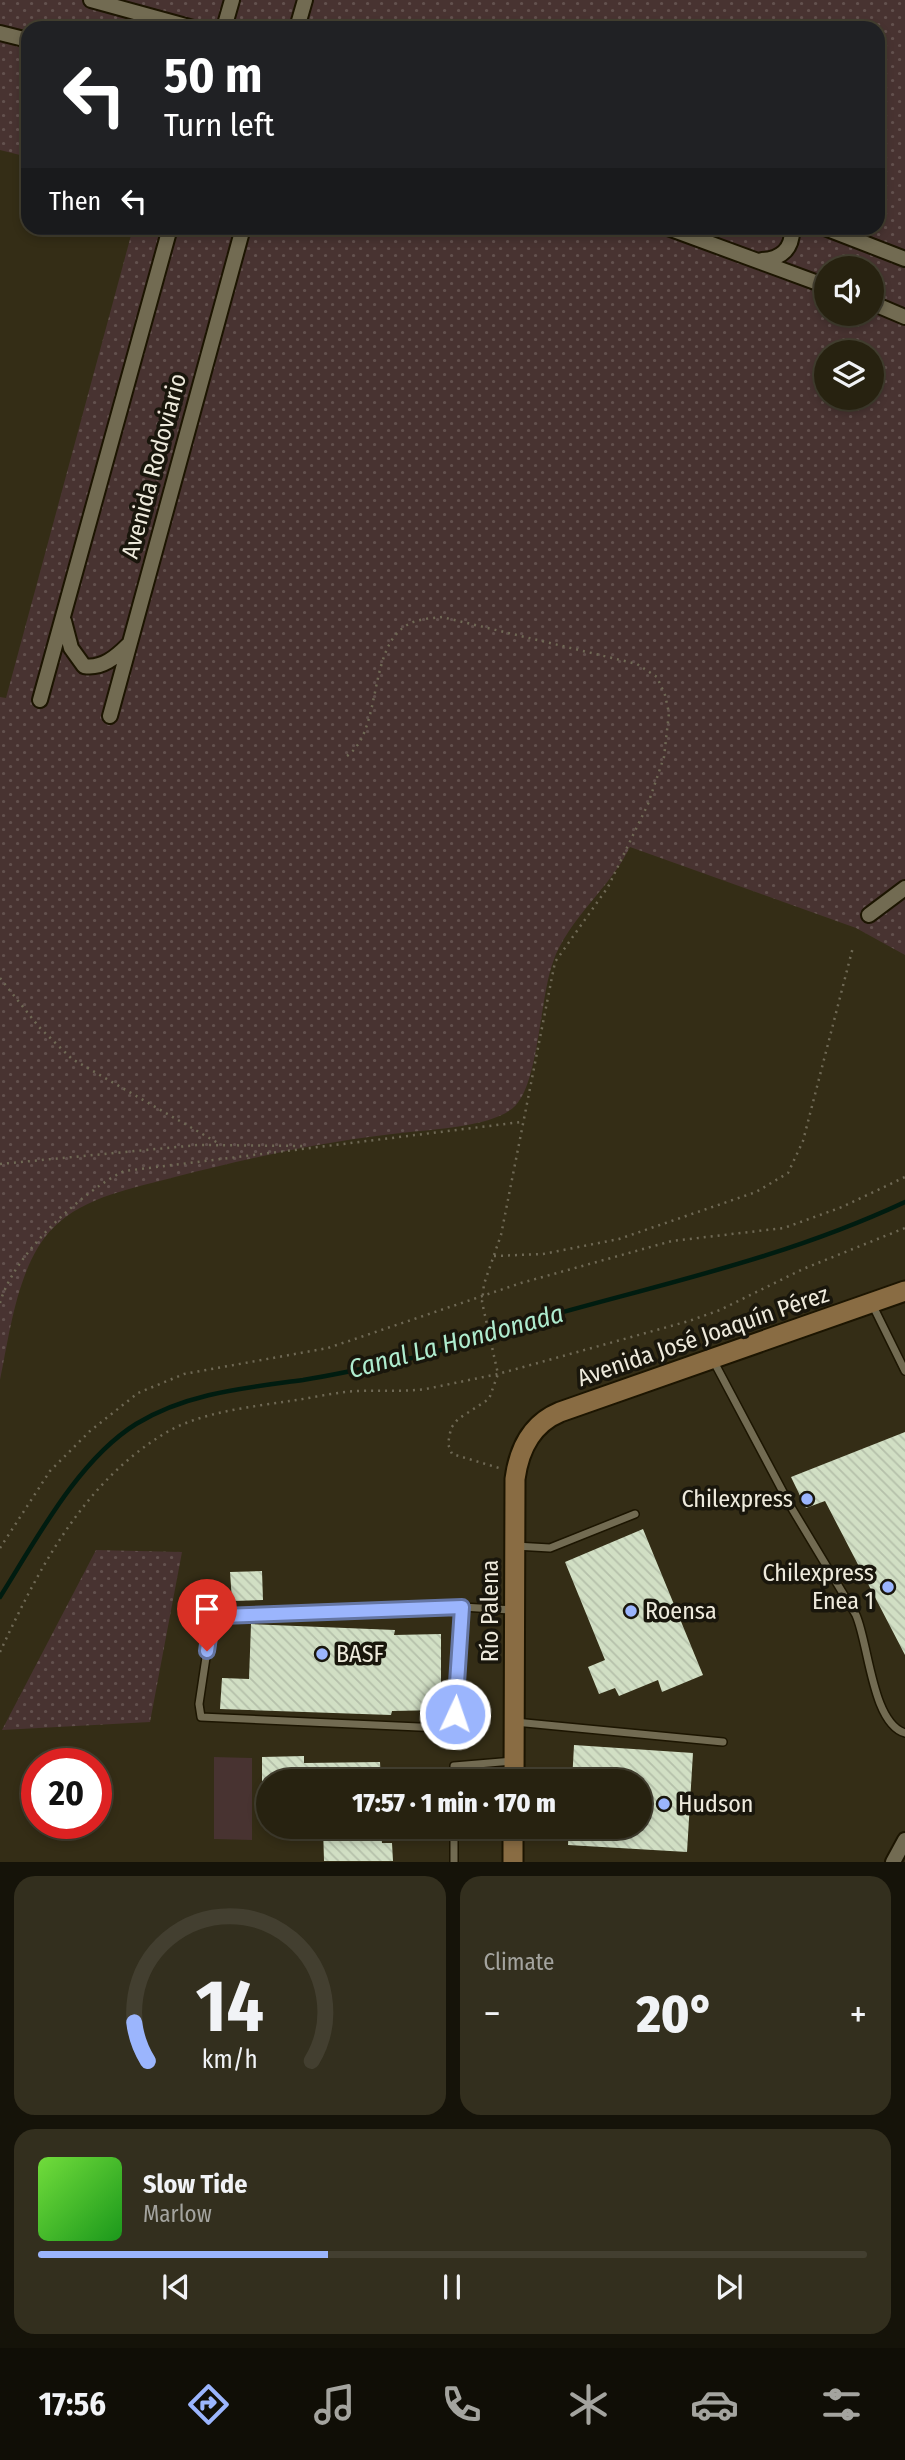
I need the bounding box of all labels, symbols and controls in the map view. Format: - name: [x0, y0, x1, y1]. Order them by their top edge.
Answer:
- text: 50 m: [164, 46, 262, 105]
- icon: left: [49, 49, 140, 140]
- text: Turn left: [164, 106, 274, 144]
- icon: left: [115, 182, 153, 220]
- text: Then: [49, 186, 101, 217]
- map controls: [814, 256, 884, 410]
- button: sound: [814, 256, 884, 326]
- button: layers: [814, 340, 884, 410]
- street label: Avenida Rodoviario: [116, 370, 192, 562]
- street label: Avenida José Joaquín Pérez: [574, 1280, 832, 1392]
- water label: Canal La Hondonada: [345, 1298, 567, 1385]
- place label: Chilexpress: [681, 1485, 793, 1513]
- marker: Chilexpress: [799, 1491, 815, 1507]
- place label: Chilexpress Enea 1: [762, 1559, 874, 1615]
- street label: Río Palena: [476, 1560, 504, 1662]
- pin: [177, 1579, 237, 1651]
- marker: Chilexpress Enea 1: [880, 1579, 896, 1595]
- icon: arrive: [188, 1590, 226, 1628]
- place label: Roensa: [645, 1597, 717, 1625]
- marker: Roensa: [623, 1603, 639, 1619]
- place label: BASF: [336, 1640, 385, 1668]
- marker: BASF: [314, 1646, 330, 1662]
- position arrow: [418, 1677, 492, 1751]
- speed limit sign: 20: [21, 1748, 112, 1839]
- text: 17:57 · 1 min · 170 m: [352, 1788, 556, 1819]
- place label: Hudson: [678, 1790, 753, 1818]
- marker: Hudson: [656, 1796, 672, 1812]
- text: Climate: [484, 1948, 554, 1976]
- text: 14: [196, 1964, 264, 2051]
- text: 20°: [636, 1983, 714, 2046]
- text: −: [484, 1991, 501, 2037]
- text: +: [850, 1991, 867, 2037]
- text: km/h: [202, 2045, 258, 2075]
- text: Slow Tide: [143, 2169, 247, 2200]
- text: Marlow: [143, 2200, 212, 2228]
- icon: previous: [157, 2268, 195, 2306]
- icon: pause: [433, 2268, 471, 2306]
- icon: next: [710, 2268, 748, 2306]
- icon: directions: [184, 2380, 233, 2429]
- icon: music: [310, 2380, 359, 2429]
- icon: phone: [437, 2380, 486, 2429]
- icon: climate: [564, 2380, 613, 2429]
- icon: car: [690, 2380, 739, 2429]
- icon: filters: [817, 2380, 866, 2429]
- text: 17:56: [39, 2385, 106, 2423]

